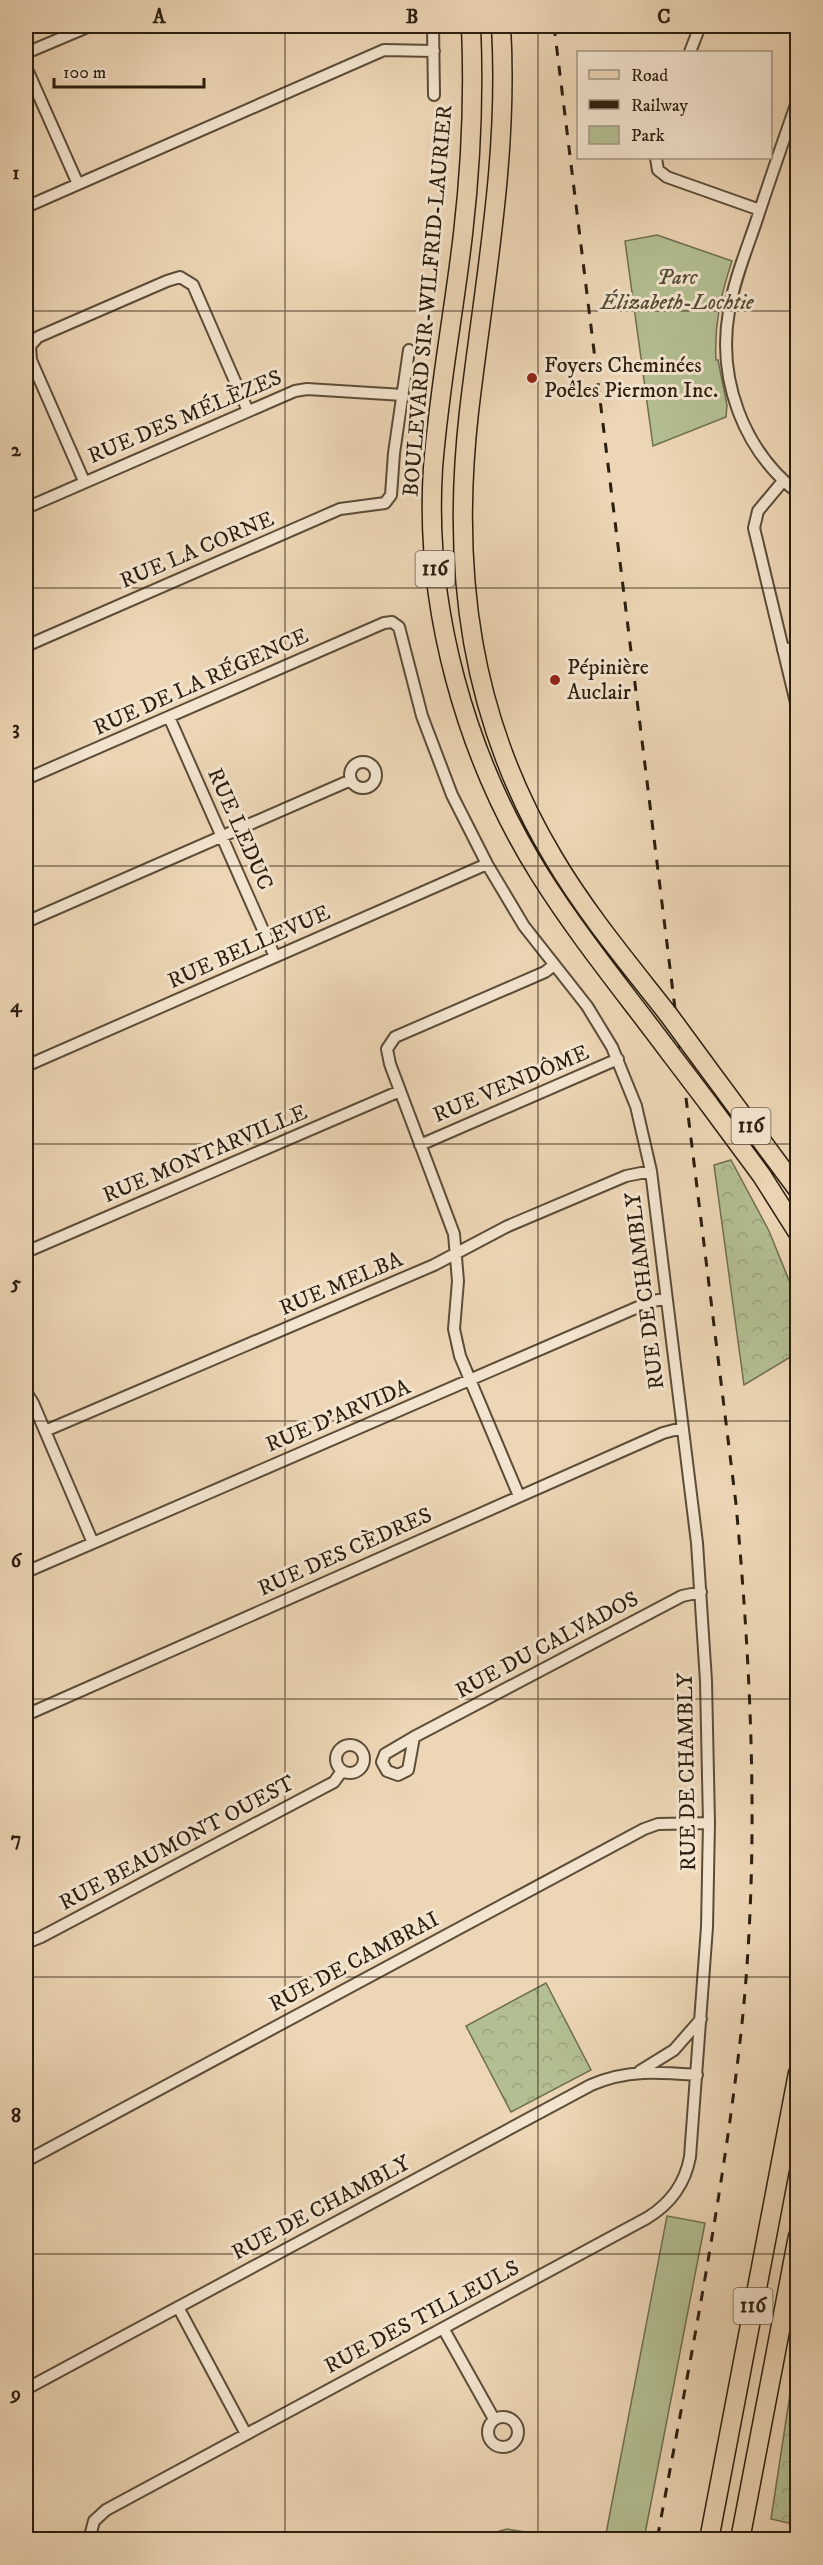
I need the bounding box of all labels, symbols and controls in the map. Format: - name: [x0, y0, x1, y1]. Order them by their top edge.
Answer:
- text: A: [152, 5, 167, 30]
- text: B: [406, 5, 418, 30]
- text: C: [657, 5, 671, 30]
- scale bar: [54, 51, 204, 89]
- legend: [577, 51, 772, 159]
- text: 100 m: [63, 62, 106, 84]
- text: Road: [631, 65, 668, 87]
- text: Railway: [631, 95, 689, 117]
- street label: BOULEVARD SIR-WILFRID-LAURIER: [397, 104, 459, 498]
- text: Park: [631, 125, 665, 147]
- text: 1: [12, 161, 20, 186]
- park label: Parc Élizabeth-Lochtie: [598, 264, 754, 316]
- place label: Foyers Cheminées Poêles Piermon Inc.: [544, 352, 718, 404]
- street label: RUE DES MÉLÈZES: [84, 364, 286, 470]
- marker: Foyers Cheminées Poêles Piermon Inc.: [525, 371, 539, 385]
- text: 2: [11, 438, 22, 463]
- street label: RUE LA CORNE: [116, 505, 278, 595]
- road number: 116: [416, 551, 454, 587]
- street label: RUE DE LA RÉGENCE: [89, 622, 313, 742]
- place label: Pépinière Auclair: [567, 654, 649, 706]
- marker: Pépinière Auclair: [548, 673, 562, 687]
- text: 3: [12, 716, 20, 741]
- street label: RUE LEDUC: [201, 764, 279, 894]
- street label: RUE BELLEVUE: [164, 899, 334, 995]
- text: 4: [10, 994, 23, 1019]
- street label: RUE VENDÔME: [429, 1039, 593, 1129]
- street label: RUE MONTARVILLE: [99, 1099, 311, 1209]
- road number: 116: [732, 1108, 771, 1144]
- street label: RUE DE CHAMBLY: [619, 1190, 670, 1391]
- street label: RUE MELBA: [275, 1246, 408, 1322]
- text: 5: [10, 1271, 21, 1296]
- street label: RUE D'ARVIDA: [262, 1373, 415, 1459]
- street label: RUE DES CÈDRES: [254, 1502, 436, 1602]
- text: 6: [11, 1549, 23, 1574]
- street label: RUE DU CALVADOS: [451, 1585, 643, 1705]
- street label: RUE DE CHAMBLY: [672, 1672, 702, 1871]
- street label: RUE BEAUMONT OUEST: [55, 1769, 300, 1917]
- text: 7: [11, 1827, 21, 1852]
- street label: RUE DE CAMBRAI: [265, 1906, 443, 2018]
- text: 8: [11, 2104, 21, 2129]
- street label: RUE DE CHAMBLY: [227, 2149, 416, 2266]
- street label: RUE DES TILLEULS: [320, 2254, 524, 2380]
- road number: 116: [734, 2288, 772, 2324]
- text: 9: [9, 2382, 21, 2407]

